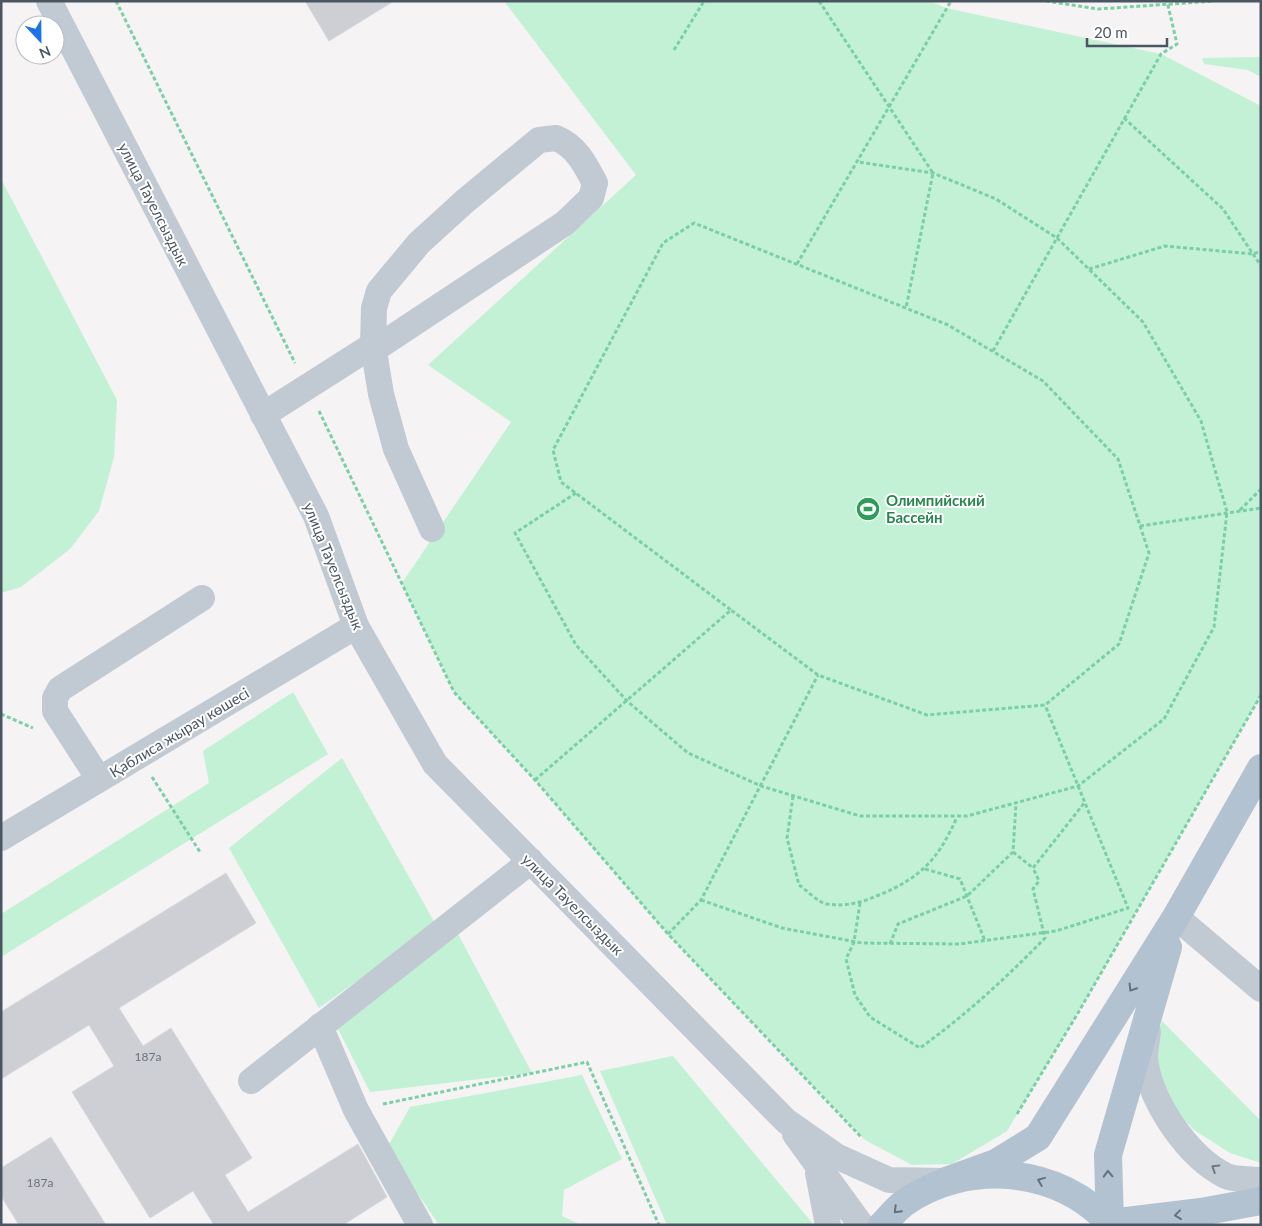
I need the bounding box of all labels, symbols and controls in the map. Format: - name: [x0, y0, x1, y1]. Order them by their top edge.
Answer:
- north arrow: [15, 15, 65, 65]
- scale bar: [1087, 15, 1167, 47]
- text: 20 m: [1094, 23, 1128, 41]
- text: N: [37, 43, 53, 62]
- street label: улица Тауелсыздык: [115, 139, 193, 269]
- place label: Олимпийский Бассейн: [886, 491, 985, 526]
- sports icon: Олимпийский Бассейн: [855, 496, 881, 522]
- street label: улица Тауелсыздык: [300, 500, 368, 633]
- street label: Қаблиса жырау көшесі: [106, 683, 252, 781]
- street label: улица Тауелсыздык: [519, 850, 628, 959]
- one-way arrow: [1128, 983, 1138, 992]
- house number: 187а: [135, 1049, 161, 1064]
- one-way arrow: [1211, 1165, 1220, 1175]
- one-way arrow: [1103, 1170, 1114, 1178]
- house number: 187а: [27, 1175, 53, 1190]
- one-way arrow: [1037, 1177, 1046, 1187]
- one-way arrow: [894, 1204, 903, 1213]
- one-way arrow: [1174, 1209, 1182, 1220]

